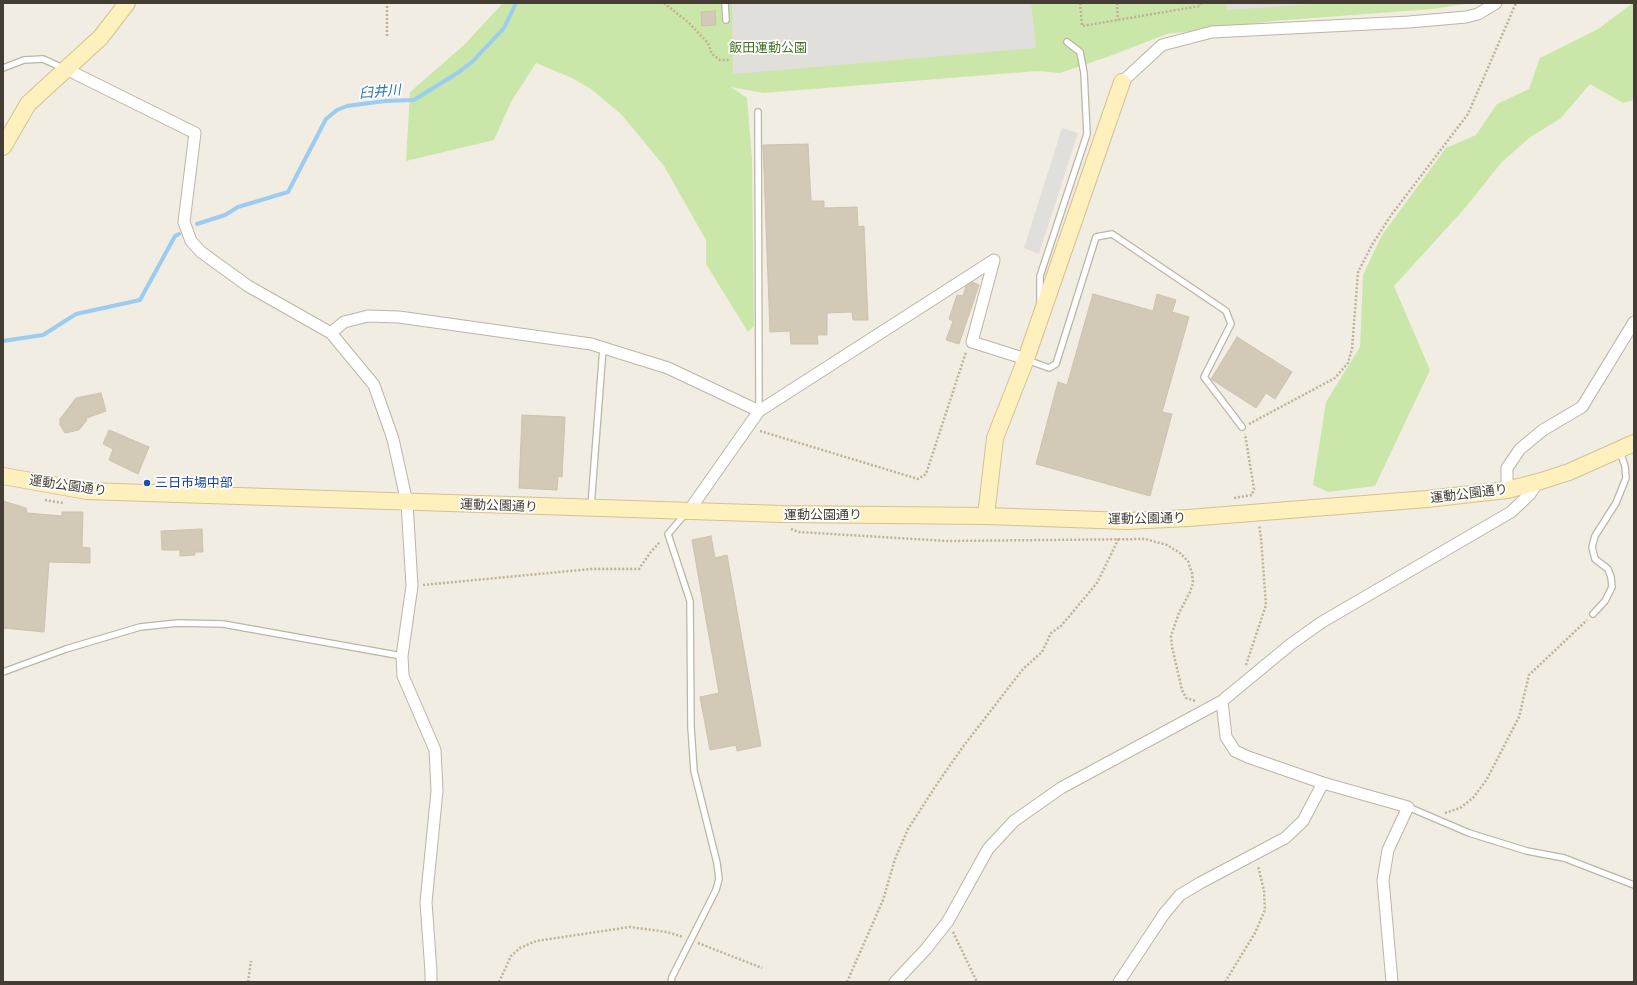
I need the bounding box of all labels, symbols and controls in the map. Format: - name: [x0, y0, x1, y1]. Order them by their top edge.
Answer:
- park label: 飯田運動公園: [729, 40, 807, 56]
- water label: 臼井川: [358, 82, 402, 102]
- street label: 運動公園通り: [28, 473, 108, 499]
- place label: 三日市場中部: [155, 475, 233, 491]
- marker: 三日市場中部: [142, 478, 152, 488]
- street label: 運動公園通り: [1429, 482, 1509, 506]
- street label: 運動公園通り: [460, 497, 538, 515]
- street label: 運動公園通り: [784, 507, 862, 523]
- street label: 運動公園通り: [1108, 511, 1186, 527]

